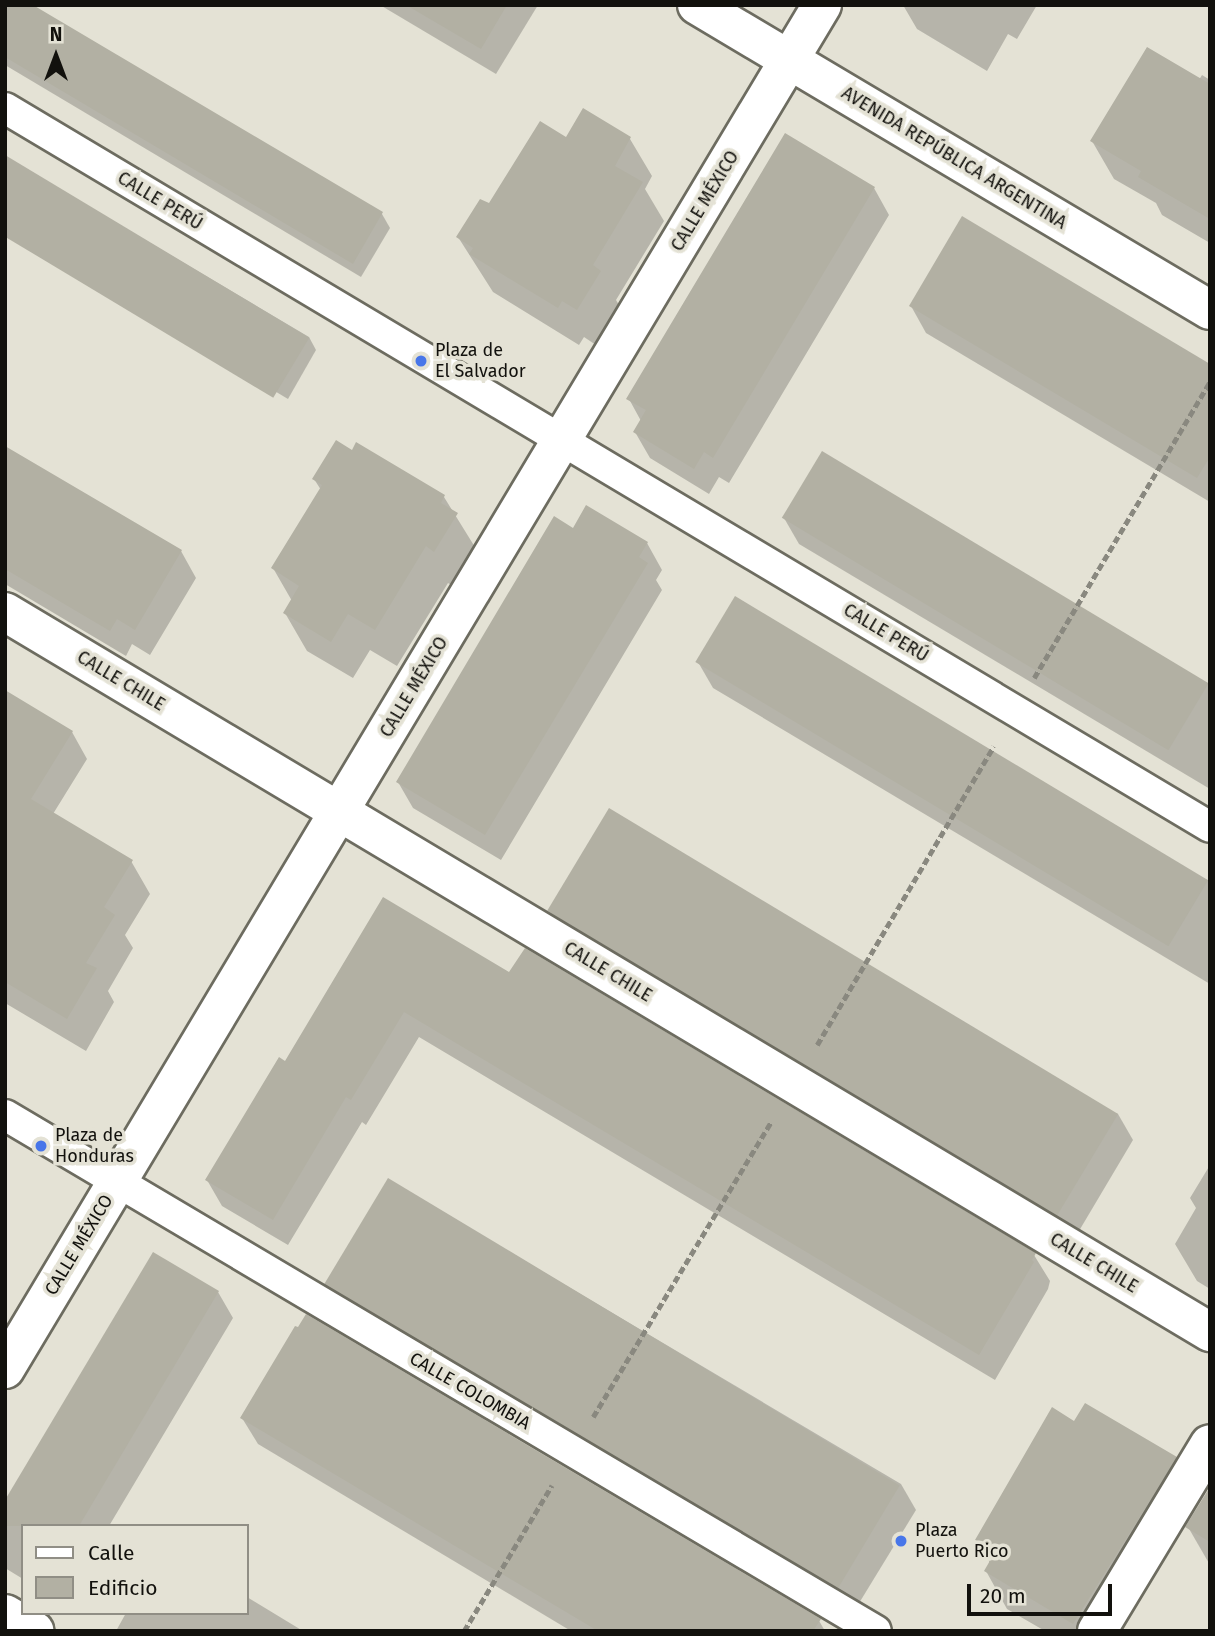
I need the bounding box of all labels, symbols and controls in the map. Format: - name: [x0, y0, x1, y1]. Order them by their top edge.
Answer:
- north arrow: [21, 21, 91, 91]
- text: N: [50, 23, 62, 46]
- street label: AVENIDA REPÚBLICA ARGENTINA: [838, 82, 1070, 234]
- street label: CALLE MÉXICO: [666, 147, 744, 255]
- street label: CALLE PERÚ: [114, 167, 206, 235]
- place label: Plaza de El Salvador: [435, 340, 526, 382]
- marker: Plaza de El Salvador: [413, 353, 429, 369]
- street label: CALLE PERÚ: [840, 599, 932, 667]
- street label: CALLE MÉXICO: [375, 633, 453, 741]
- street label: CALLE CHILE: [73, 646, 169, 716]
- street label: CALLE CHILE: [560, 937, 656, 1007]
- place label: Plaza de Honduras: [55, 1125, 134, 1168]
- marker: Plaza de Honduras: [33, 1138, 49, 1154]
- street label: CALLE MÉXICO: [40, 1191, 118, 1299]
- street label: CALLE CHILE: [1046, 1228, 1142, 1298]
- street label: CALLE COLOMBIA: [406, 1348, 534, 1434]
- place label: Plaza Puerto Rico: [915, 1520, 1008, 1562]
- legend: [21, 1524, 248, 1615]
- marker: Plaza Puerto Rico: [893, 1533, 909, 1549]
- text: Calle: [88, 1540, 134, 1566]
- scale bar: [970, 1570, 1115, 1614]
- text: Edificio: [88, 1575, 158, 1601]
- text: 20 m: [980, 1583, 1026, 1609]

